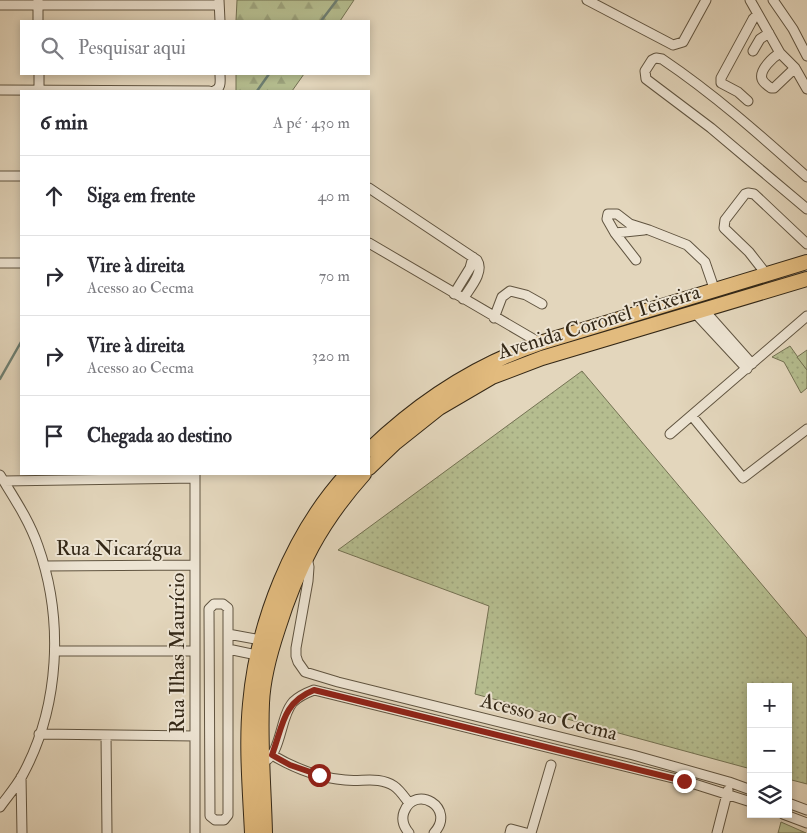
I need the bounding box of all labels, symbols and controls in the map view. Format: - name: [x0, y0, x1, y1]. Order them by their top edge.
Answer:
- search box: [20, 20, 370, 75]
- icon: search: [38, 34, 66, 62]
- text: Pesquisar aqui: [78, 36, 186, 60]
- text: 6 min: [40, 109, 88, 136]
- text: A pé · 430 m: [273, 113, 350, 133]
- icon: ahead: [40, 182, 68, 210]
- text: Siga em frente: [87, 184, 195, 208]
- text: 40 m: [317, 186, 350, 206]
- text: Vire à direita: [87, 254, 184, 278]
- icon: right: [40, 262, 68, 290]
- text: 70 m: [319, 266, 350, 286]
- text: Acesso ao Cecma: [87, 278, 194, 298]
- street label: Avenida Coronel Teixeira: [494, 278, 704, 366]
- text: Vire à direita: [87, 334, 184, 358]
- icon: right: [40, 342, 68, 370]
- text: 320 m: [312, 346, 350, 366]
- text: Acesso ao Cecma: [87, 358, 194, 378]
- icon: arrive: [40, 422, 68, 450]
- text: Chegada ao destino: [87, 424, 232, 448]
- street label: Rua Nicarágua: [56, 535, 183, 562]
- street label: Rua Ilhas Maurício: [164, 573, 191, 733]
- map controls: [747, 683, 792, 818]
- button: +: [747, 683, 792, 728]
- street label: Acesso ao Cecma: [477, 687, 621, 747]
- button: −: [747, 728, 792, 773]
- route start: [308, 764, 331, 787]
- route end: [673, 770, 696, 793]
- button: layers: [747, 773, 792, 818]

